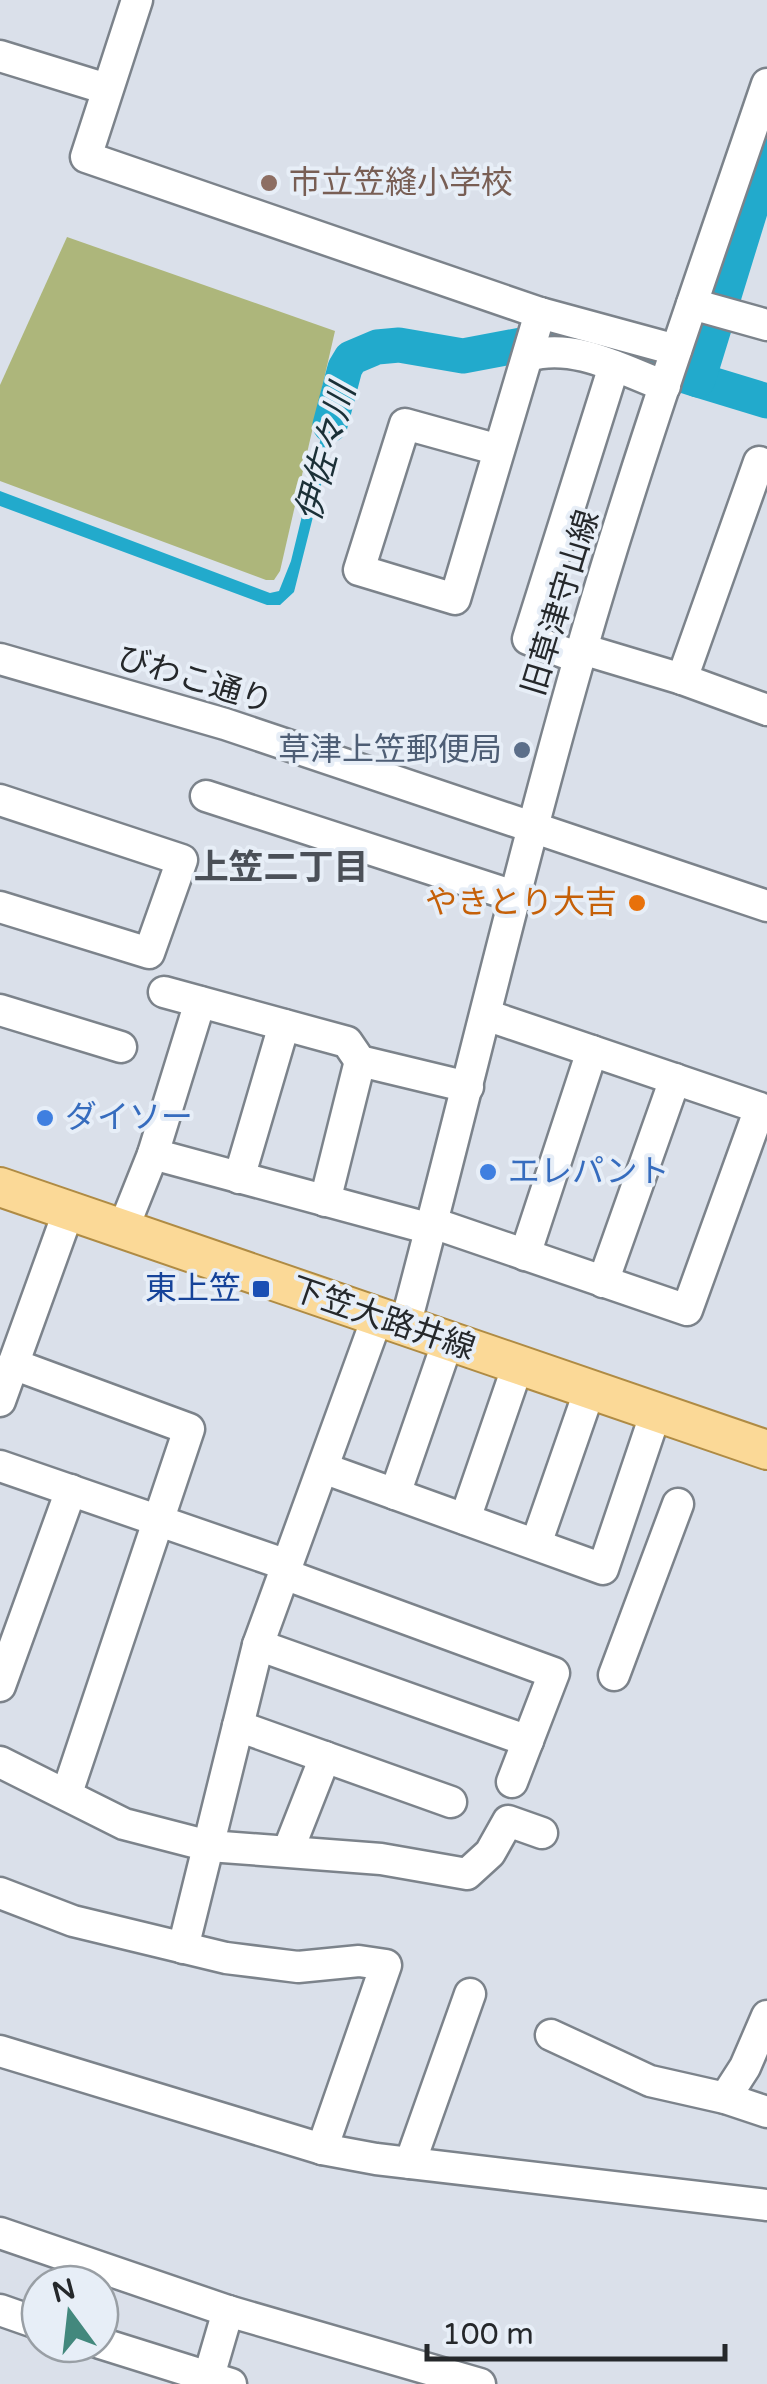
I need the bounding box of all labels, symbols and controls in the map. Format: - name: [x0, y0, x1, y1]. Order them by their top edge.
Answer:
- place label: 市立笠縫小学校: [289, 164, 513, 202]
- marker: 市立笠縫小学校: [258, 172, 280, 194]
- water label: 伊佐々川: [288, 376, 365, 526]
- street label: 旧草津守山線: [515, 506, 607, 700]
- street label: びわこ通り: [113, 638, 277, 722]
- place label: 草津上笠郵便局: [278, 731, 502, 769]
- marker: 草津上笠郵便局: [511, 739, 533, 761]
- district label: 上笠二丁目: [193, 847, 369, 889]
- place label: やきとり大吉: [425, 884, 617, 922]
- marker: やきとり大吉: [626, 892, 648, 914]
- place label: ダイソー: [65, 1099, 193, 1137]
- marker: ダイソー: [34, 1107, 56, 1129]
- place label: エレパント: [508, 1153, 670, 1191]
- marker: エレパント: [477, 1161, 499, 1183]
- place label: 東上笠: [145, 1270, 241, 1308]
- street label: 下笠大路井線: [286, 1270, 480, 1368]
- marker: 東上笠: [250, 1278, 272, 1300]
- north arrow: [20, 2264, 120, 2364]
- text: N: [49, 2271, 79, 2310]
- scale bar: [427, 2299, 724, 2361]
- text: 100 m: [442, 2316, 534, 2353]

